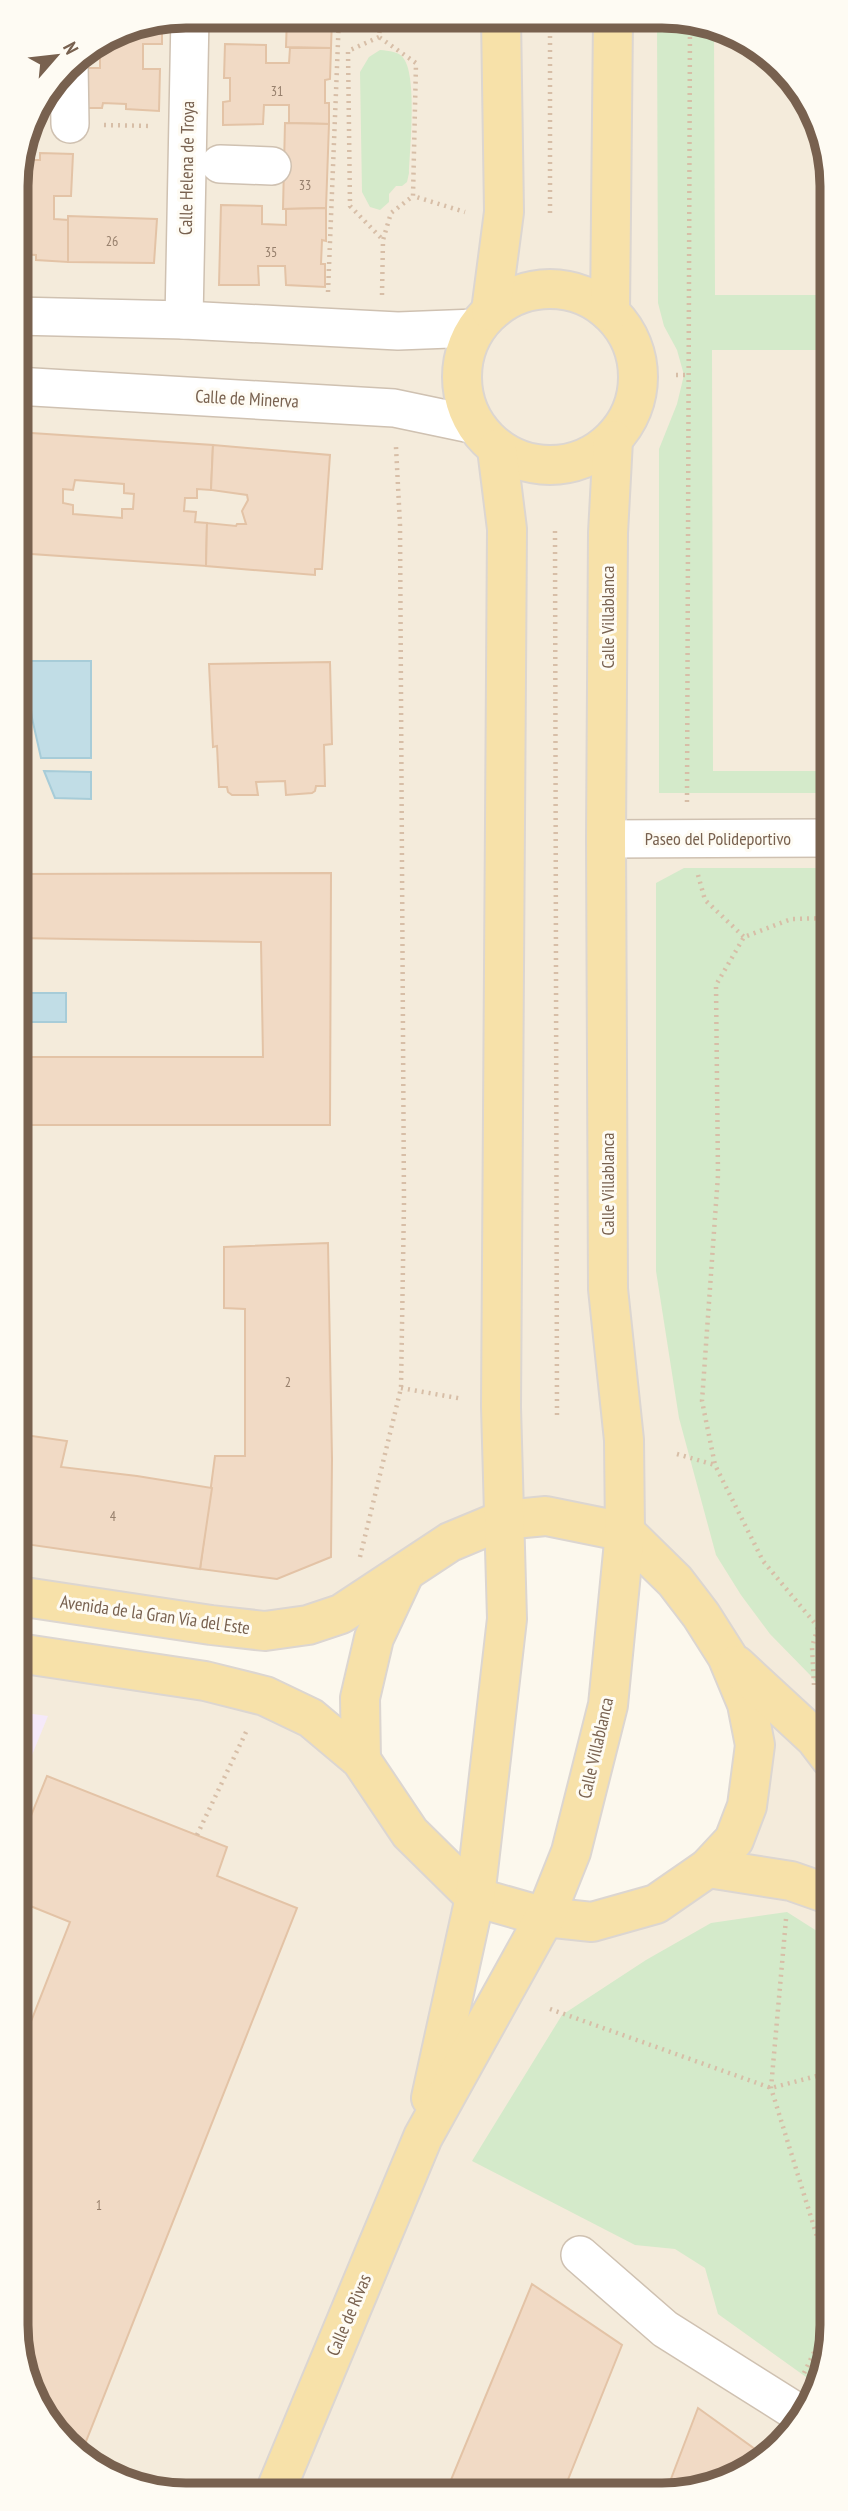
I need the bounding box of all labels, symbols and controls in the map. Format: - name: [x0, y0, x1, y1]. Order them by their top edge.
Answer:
- north arrow: [21, 21, 91, 91]
- text: N: [58, 38, 84, 58]
- house number: 31: [271, 82, 283, 100]
- street label: Calle Helena de Troya: [174, 101, 199, 235]
- house number: 33: [299, 176, 311, 194]
- house number: 26: [106, 232, 118, 250]
- house number: 35: [265, 243, 277, 261]
- street label: Calle de Minerva: [195, 384, 299, 413]
- street label: Calle Villablanca: [596, 566, 619, 668]
- street label: Paseo del Polideportivo: [645, 827, 791, 850]
- street label: Calle Villablanca: [596, 1133, 619, 1235]
- house number: 2: [285, 1373, 291, 1391]
- house number: 4: [110, 1507, 117, 1525]
- street label: Avenida de la Gran Vía del Este: [59, 1590, 251, 1639]
- street label: Calle Villablanca: [573, 1695, 618, 1801]
- house number: 1: [96, 2196, 102, 2214]
- street label: Calle de Rivas: [321, 2270, 376, 2359]

